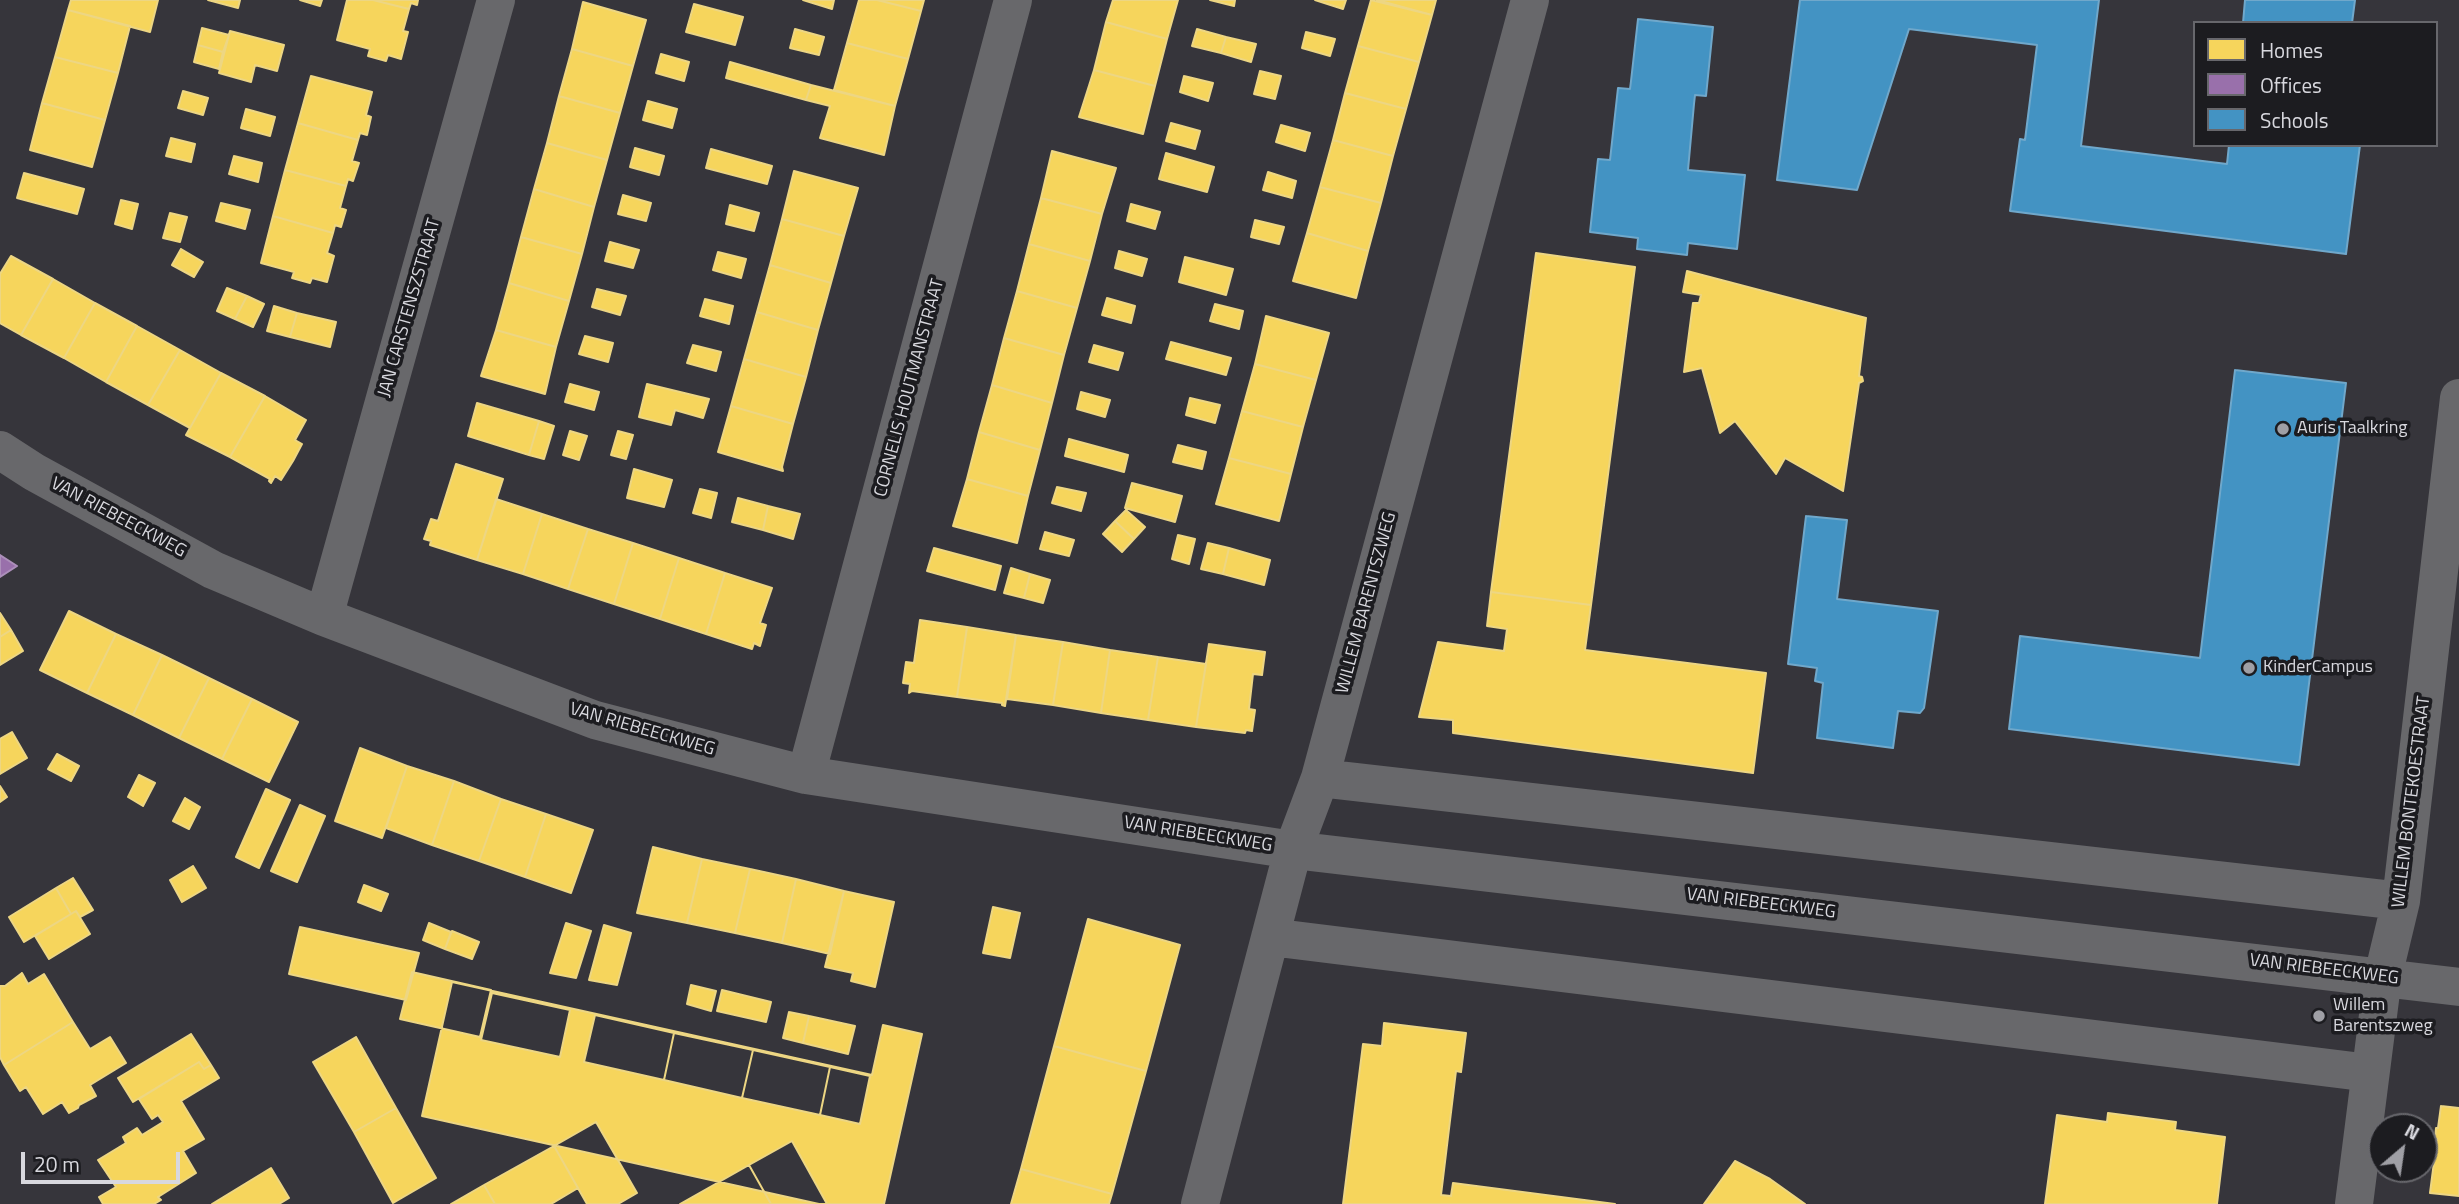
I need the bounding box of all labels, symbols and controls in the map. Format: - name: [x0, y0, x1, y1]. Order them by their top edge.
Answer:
- legend: [2193, 21, 2438, 147]
- text: Homes: [2260, 34, 2323, 66]
- text: Offices: [2260, 69, 2322, 101]
- text: Schools: [2260, 104, 2329, 136]
- street label: JAN CARSTENSZSTRAAT: [374, 216, 446, 400]
- street label: CORNELIS HOUTMANSTRAAT: [870, 277, 950, 499]
- place label: Auris Taalkring: [2297, 418, 2408, 440]
- marker: Auris Taalkring: [2275, 421, 2291, 437]
- street label: VAN RIEBEECKWEG: [47, 473, 189, 563]
- street label: WILLEM BARENTSZWEG: [1332, 510, 1402, 696]
- place label: KinderCampus: [2263, 657, 2373, 679]
- marker: KinderCampus: [2241, 660, 2257, 676]
- street label: WILLEM BONTEKOESTRAAT: [2388, 695, 2436, 909]
- street label: VAN RIEBEECKWEG: [567, 699, 717, 761]
- street label: VAN RIEBEECKWEG: [1122, 813, 1274, 857]
- street label: VAN RIEBEECKWEG: [1685, 884, 1837, 924]
- street label: VAN RIEBEECKWEG: [2248, 950, 2400, 990]
- place label: Willem Barentszweg: [2333, 995, 2433, 1038]
- marker: Willem Barentszweg: [2311, 1008, 2327, 1024]
- north arrow: [2368, 1113, 2438, 1183]
- text: N: [2400, 1115, 2425, 1147]
- scale bar: [24, 1138, 184, 1182]
- text: 20 m: [34, 1148, 80, 1180]

